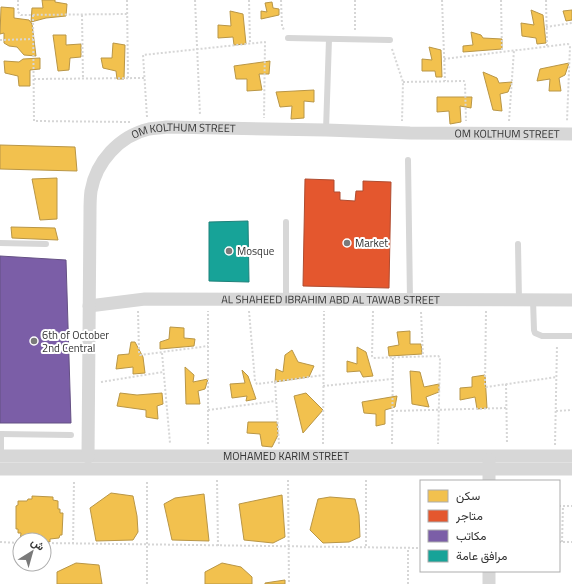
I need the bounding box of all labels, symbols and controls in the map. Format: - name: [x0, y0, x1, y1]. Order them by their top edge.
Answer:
- street label: OM KOLTHUM STREET: [129, 119, 236, 143]
- street label: OM KOLTHUM STREET: [455, 125, 560, 142]
- place label: Market: [355, 235, 388, 251]
- marker: Market: [342, 238, 352, 248]
- place label: Mosque: [237, 243, 275, 259]
- marker: Mosque: [224, 246, 234, 256]
- street label: AL SHAHEED IBRAHIM ABD AL TAWAB STREET: [221, 291, 440, 308]
- place label: 6th of October 2nd Central: [42, 327, 109, 356]
- marker: 6th of October 2nd Central: [29, 336, 39, 346]
- street label: MOHAMED KARIM STREET: [223, 448, 349, 464]
- legend: [420, 480, 560, 572]
- text: سكن: [456, 486, 480, 505]
- text: متاجر: [455, 506, 483, 525]
- text: مكاتب: [456, 526, 487, 545]
- north arrow: [12, 532, 52, 572]
- text: ش: [28, 534, 48, 554]
- text: مرافق عامة: [456, 546, 507, 565]

